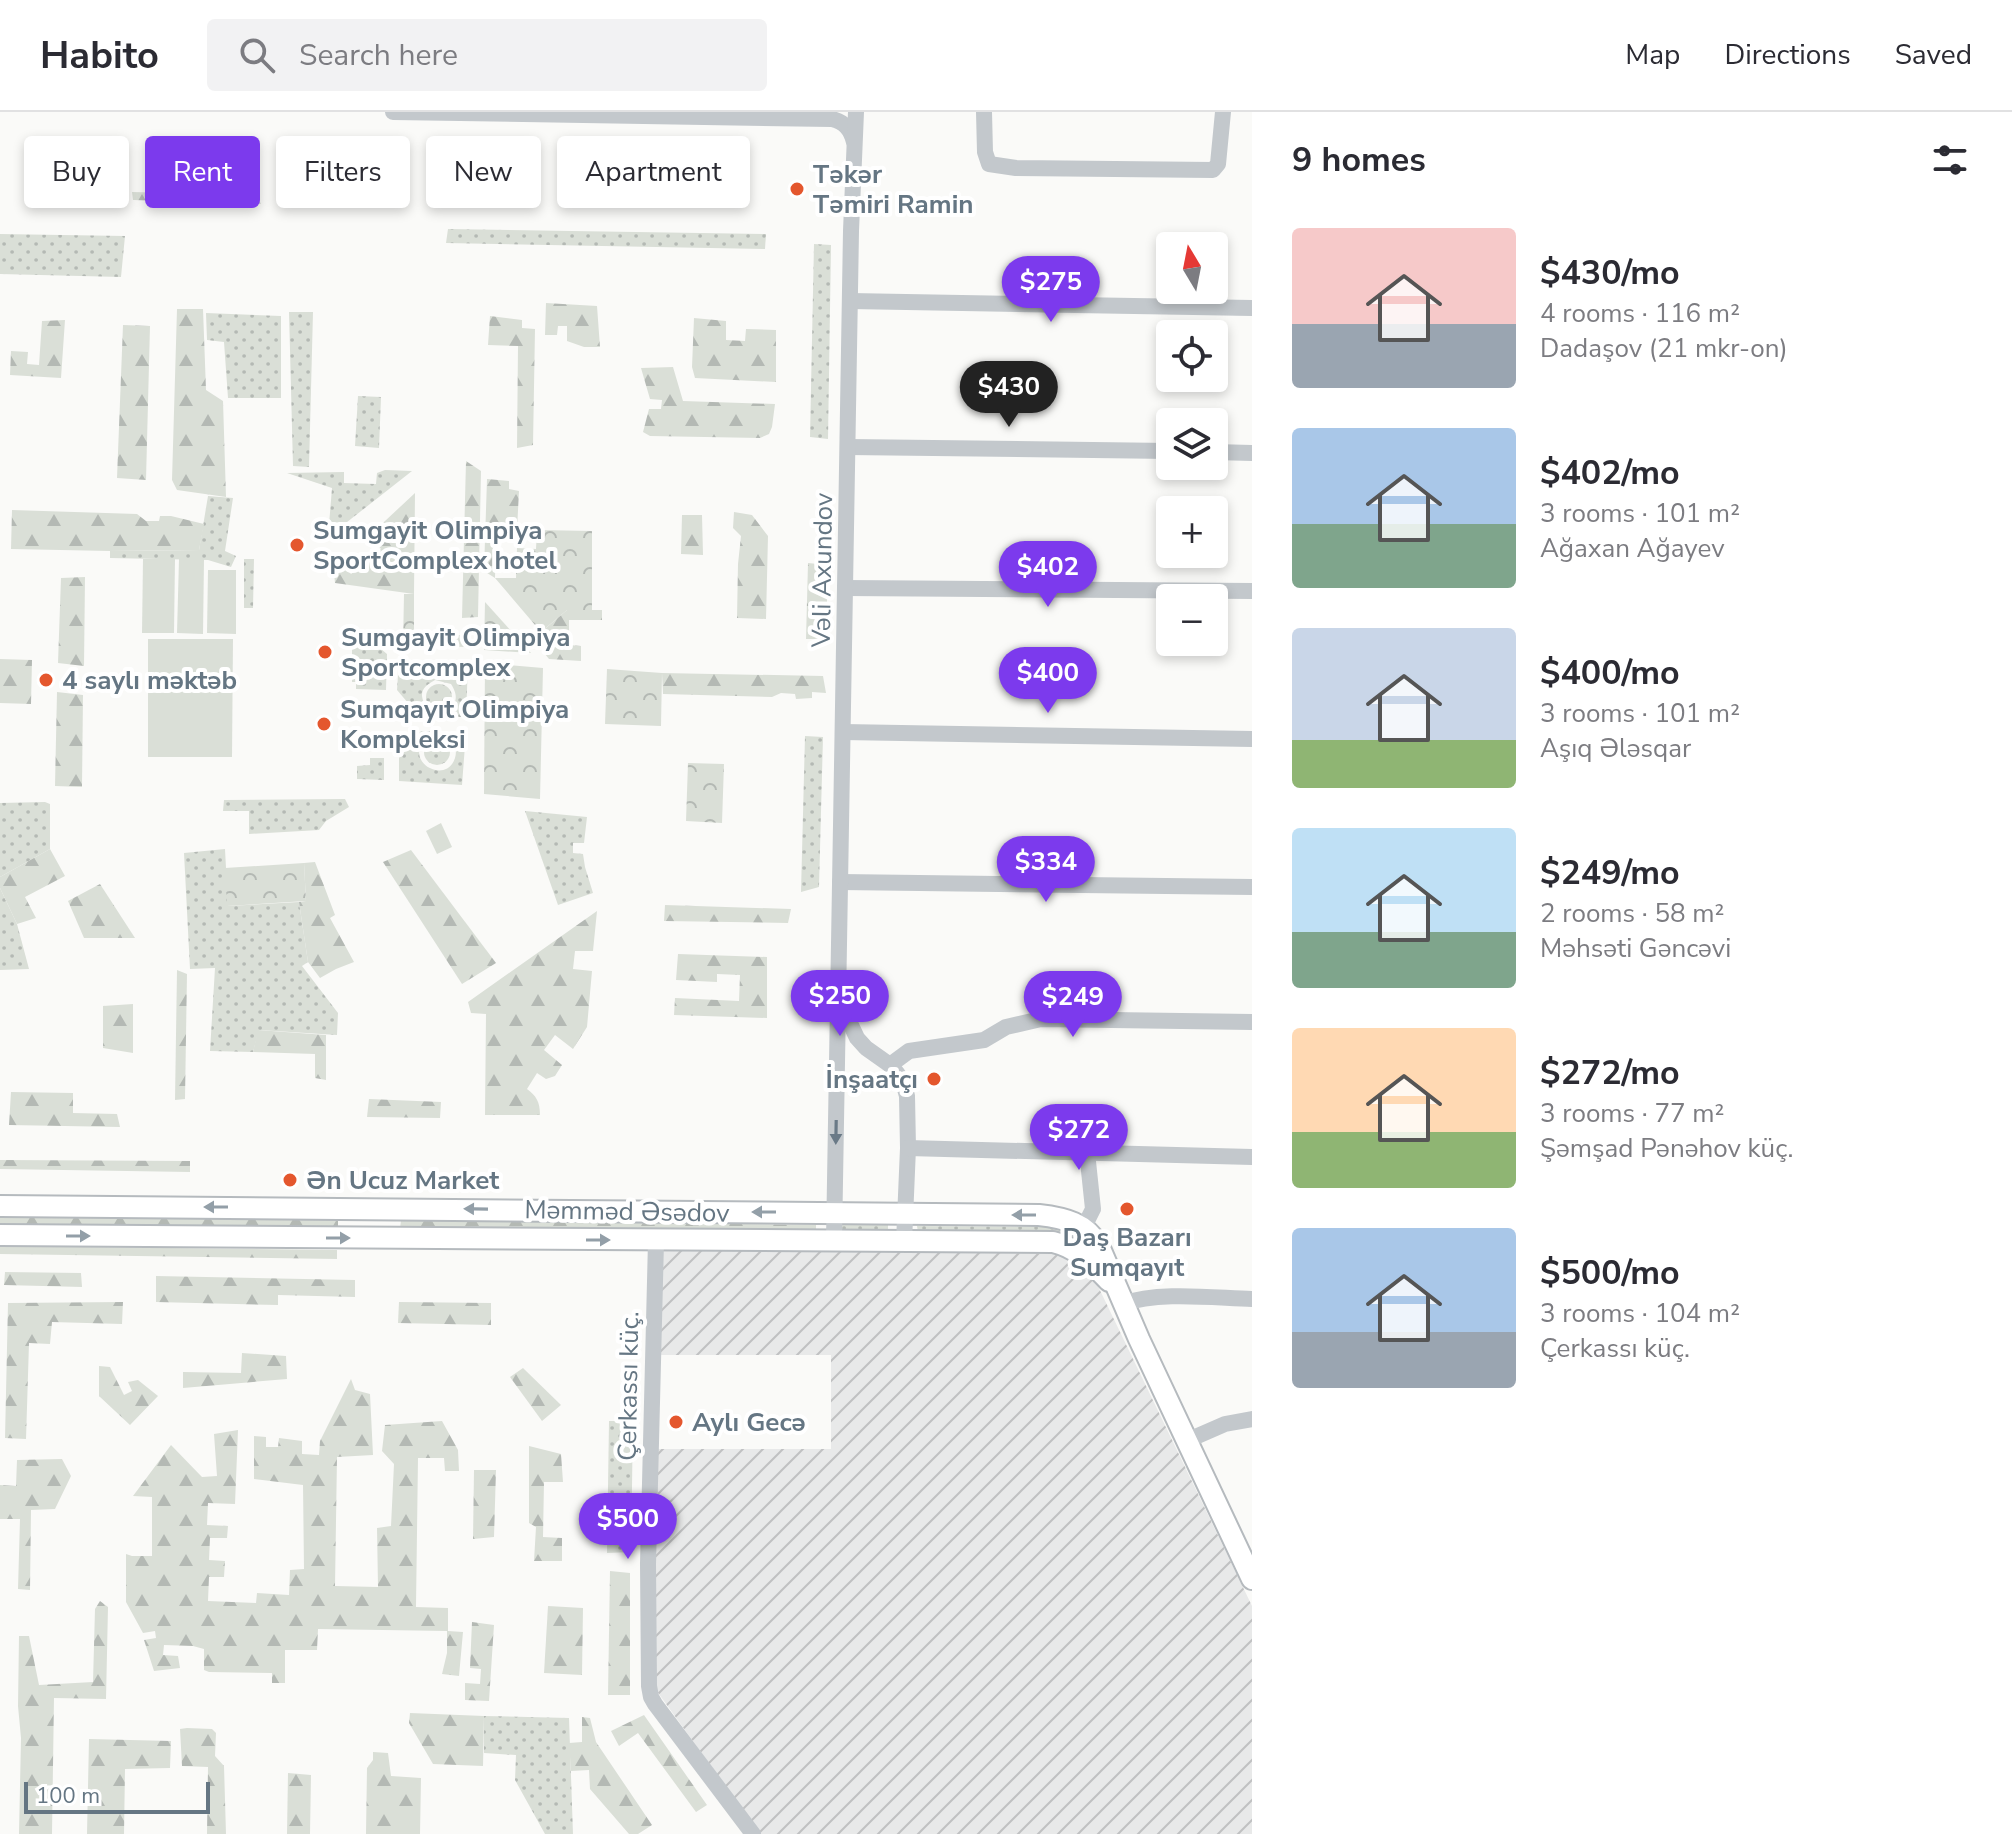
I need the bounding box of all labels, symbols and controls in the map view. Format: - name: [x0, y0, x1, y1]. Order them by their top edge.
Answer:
- search box: [207, 19, 767, 91]
- text: Habito: [40, 30, 159, 81]
- icon: search: [235, 33, 279, 77]
- text: Search here: [299, 35, 458, 76]
- text: Map: [1625, 36, 1680, 74]
- text: Directions: [1724, 36, 1851, 74]
- text: Saved: [1895, 36, 1972, 74]
- chip: Buy: [24, 136, 129, 208]
- chip: Rent: [145, 136, 260, 208]
- chip: Filters: [276, 136, 410, 208]
- chip: New: [426, 136, 541, 208]
- chip: Apartment: [557, 136, 750, 208]
- text: 9 homes: [1292, 137, 1426, 183]
- icon: filters: [1928, 138, 1972, 182]
- place label: Tәkәr Tәmiri Ramin: [813, 157, 973, 222]
- marker: Tәkәr Tәmiri Ramin: [788, 180, 806, 198]
- north arrow: [1156, 232, 1228, 304]
- map controls: [1156, 232, 1228, 656]
- text: $430/mo: [1540, 250, 1680, 296]
- pin: $275: [1004, 256, 1098, 324]
- icon: home: [1356, 260, 1452, 356]
- text: $275: [1020, 264, 1082, 299]
- text: 4 rooms · 116 m²: [1540, 296, 1740, 331]
- button: locate: [1156, 320, 1228, 392]
- text: Dadaşov (21 mkr-on): [1540, 331, 1788, 366]
- pin: $430: [962, 361, 1056, 429]
- text: $430: [978, 369, 1040, 404]
- button: layers: [1156, 408, 1228, 480]
- text: $402/mo: [1540, 450, 1680, 496]
- icon: home: [1356, 460, 1452, 556]
- street label: Vəli Axundov: [804, 492, 841, 649]
- button: +: [1156, 496, 1228, 568]
- text: 3 rooms · 101 m²: [1540, 496, 1740, 531]
- place label: Sumgayit Olimpiya SportComplex hotel: [313, 513, 557, 578]
- text: Ağaxan Ağayev: [1540, 531, 1725, 566]
- marker: Sumgayit Olimpiya SportComplex hotel: [288, 536, 306, 554]
- pin: $402: [1001, 541, 1095, 609]
- text: $402: [1017, 549, 1079, 584]
- button: −: [1156, 584, 1228, 656]
- place label: Sumgayit Olimpiya Sportcomplex: [341, 620, 570, 685]
- marker: Sumgayit Olimpiya Sportcomplex: [316, 643, 334, 661]
- pin: $400: [1001, 647, 1095, 715]
- text: $400/mo: [1540, 650, 1680, 696]
- text: $400: [1017, 655, 1079, 690]
- icon: home: [1356, 660, 1452, 756]
- place label: 4 saylı məktəb: [62, 663, 237, 698]
- marker: 4 saylı məktəb: [37, 671, 55, 689]
- place label: Sumqayıt Olimpiya Kompleksi: [340, 692, 569, 757]
- text: 3 rooms · 101 m²: [1540, 696, 1740, 731]
- marker: Sumqayıt Olimpiya Kompleksi: [315, 715, 333, 733]
- text: Aşıq Ələsqar: [1540, 731, 1691, 766]
- pin: $334: [999, 836, 1093, 904]
- text: $334: [1015, 844, 1077, 879]
- text: $249/mo: [1540, 850, 1680, 896]
- icon: home: [1356, 860, 1452, 956]
- text: 2 rooms · 58 m²: [1540, 896, 1724, 931]
- text: Məhsəti Gəncəvi: [1540, 931, 1731, 966]
- pin: $250: [793, 970, 887, 1038]
- pin: $249: [1026, 971, 1120, 1039]
- text: $250: [809, 978, 871, 1013]
- text: $249: [1042, 979, 1104, 1014]
- text: $272/mo: [1540, 1050, 1680, 1096]
- icon: home: [1356, 1060, 1452, 1156]
- place label: İnşaatçı: [826, 1062, 918, 1097]
- marker: İnşaatçı: [925, 1070, 943, 1088]
- text: 3 rooms · 77 m²: [1540, 1096, 1724, 1131]
- pin: $272: [1032, 1104, 1126, 1172]
- text: $272: [1048, 1112, 1110, 1147]
- one-way arrow: [830, 1120, 842, 1145]
- text: Şəmşad Pənəhov küç.: [1540, 1131, 1793, 1166]
- place label: Ən Ucuz Market: [306, 1163, 500, 1198]
- marker: Ən Ucuz Market: [281, 1171, 299, 1189]
- street label: Məmməd Əsədov: [524, 1192, 731, 1231]
- marker: Daş Bazarı Sumqayıt: [1118, 1200, 1136, 1218]
- one-way arrow: [203, 1201, 228, 1213]
- one-way arrow: [463, 1203, 488, 1216]
- one-way arrow: [751, 1206, 776, 1218]
- one-way arrow: [1011, 1209, 1036, 1221]
- place label: Daş Bazarı Sumqayıt: [1062, 1220, 1192, 1285]
- one-way arrow: [66, 1230, 91, 1242]
- one-way arrow: [326, 1232, 351, 1244]
- one-way arrow: [586, 1234, 611, 1246]
- text: $500/mo: [1540, 1250, 1680, 1296]
- icon: home: [1356, 1260, 1452, 1356]
- text: 3 rooms · 104 m²: [1540, 1296, 1740, 1331]
- street label: Çerkassı küç.: [610, 1311, 647, 1461]
- text: Çerkassı küç.: [1540, 1331, 1690, 1366]
- place label: Aylı Gecə: [692, 1405, 806, 1440]
- marker: Aylı Gecə: [667, 1413, 685, 1431]
- pin: $500: [581, 1493, 675, 1561]
- text: $500: [597, 1501, 659, 1536]
- scale bar: [24, 1778, 210, 1814]
- text: 100 m: [36, 1781, 100, 1811]

